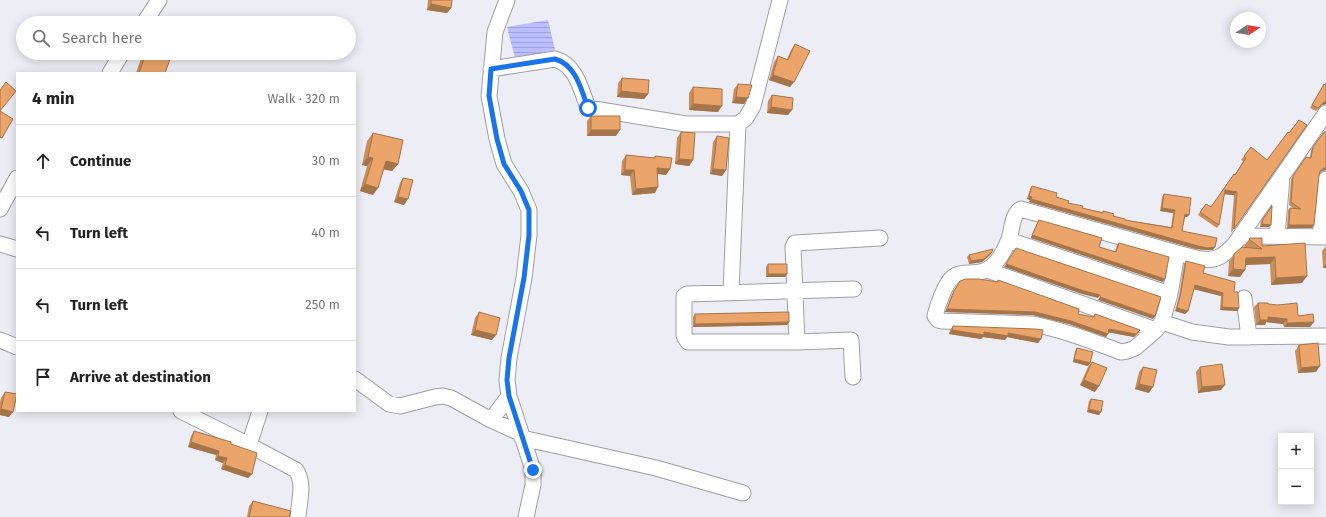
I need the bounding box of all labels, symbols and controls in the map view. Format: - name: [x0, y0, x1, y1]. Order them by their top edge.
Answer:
- north arrow: [1230, 12, 1266, 48]
- search box: [16, 16, 356, 60]
- icon: search: [30, 27, 52, 49]
- text: Search here: [62, 29, 142, 47]
- text: 4 min: [32, 88, 75, 109]
- text: Walk · 320 m: [268, 91, 340, 106]
- route start: [579, 99, 597, 117]
- icon: ahead: [32, 150, 54, 172]
- text: Continue: [70, 152, 131, 170]
- text: 30 m: [312, 153, 340, 168]
- icon: left: [32, 222, 54, 244]
- text: Turn left: [70, 224, 128, 242]
- text: 40 m: [311, 225, 340, 240]
- icon: left: [32, 294, 54, 316]
- text: Turn left: [70, 296, 128, 314]
- text: 250 m: [305, 297, 340, 312]
- icon: arrive: [32, 366, 54, 388]
- text: Arrive at destination: [70, 368, 211, 386]
- map controls: [1278, 433, 1314, 505]
- button: +: [1278, 433, 1314, 469]
- route end: [524, 461, 542, 479]
- button: −: [1278, 469, 1314, 505]

